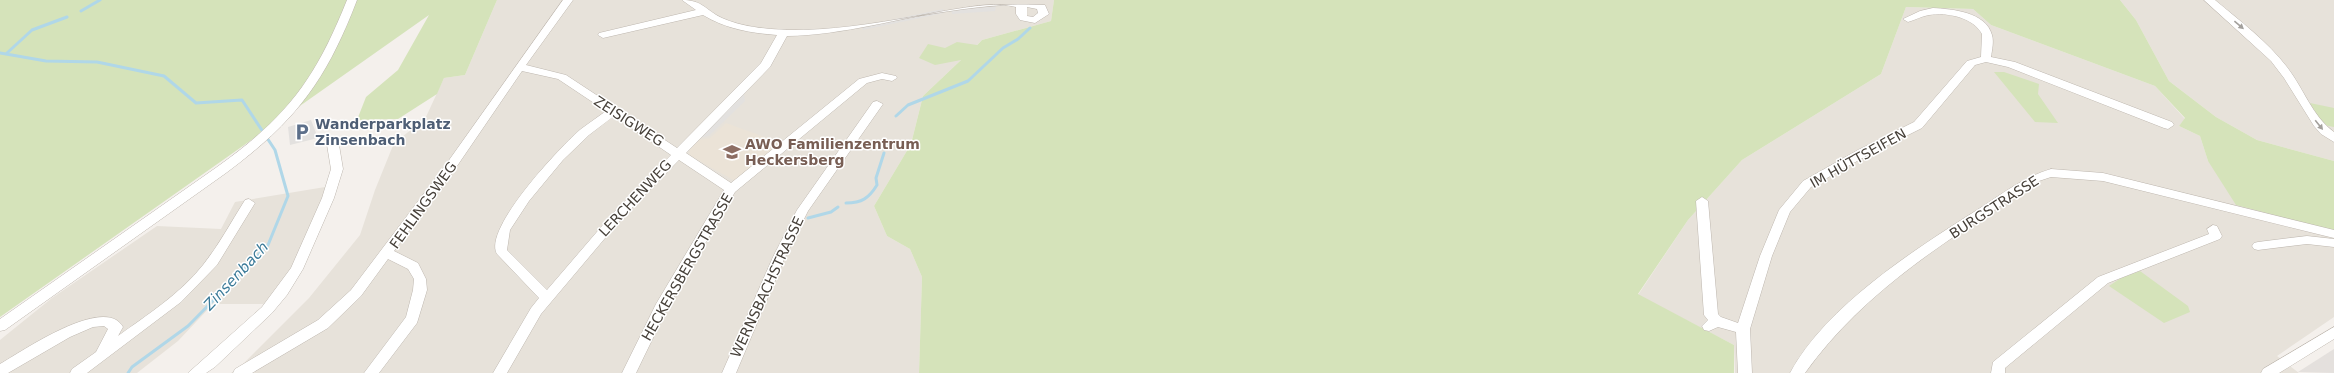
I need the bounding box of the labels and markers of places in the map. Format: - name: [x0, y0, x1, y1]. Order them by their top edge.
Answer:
- place label: Wanderparkplatz Zinsenbach: [315, 116, 451, 148]
- parking icon: Wanderparkplatz Zinsenbach: [292, 122, 312, 142]
- place label: AWO Familienzentrum Heckersberg: [745, 136, 920, 168]
- school or university icon: AWO Familienzentrum Heckersberg: [722, 142, 742, 162]

